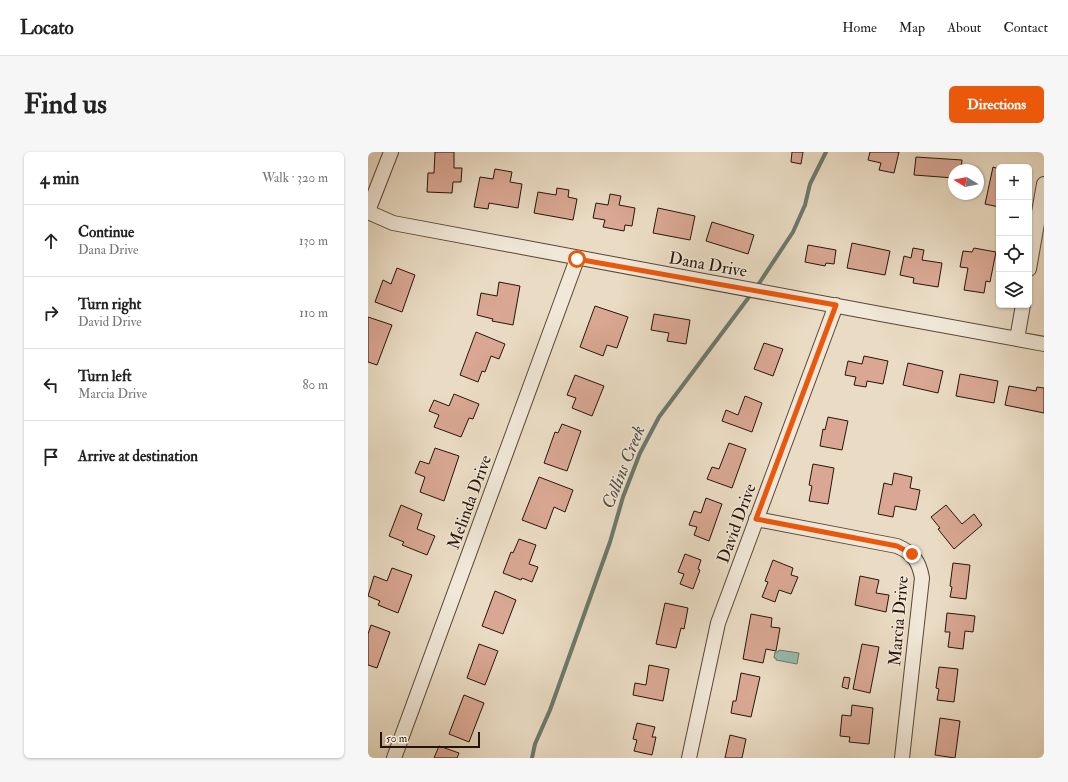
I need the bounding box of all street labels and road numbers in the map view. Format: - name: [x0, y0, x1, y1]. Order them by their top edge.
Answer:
- street label: Dana Drive: [667, 247, 749, 282]
- street label: Melinda Drive: [443, 452, 496, 552]
- street label: David Drive: [712, 480, 761, 566]
- street label: Marcia Drive: [884, 575, 913, 667]

